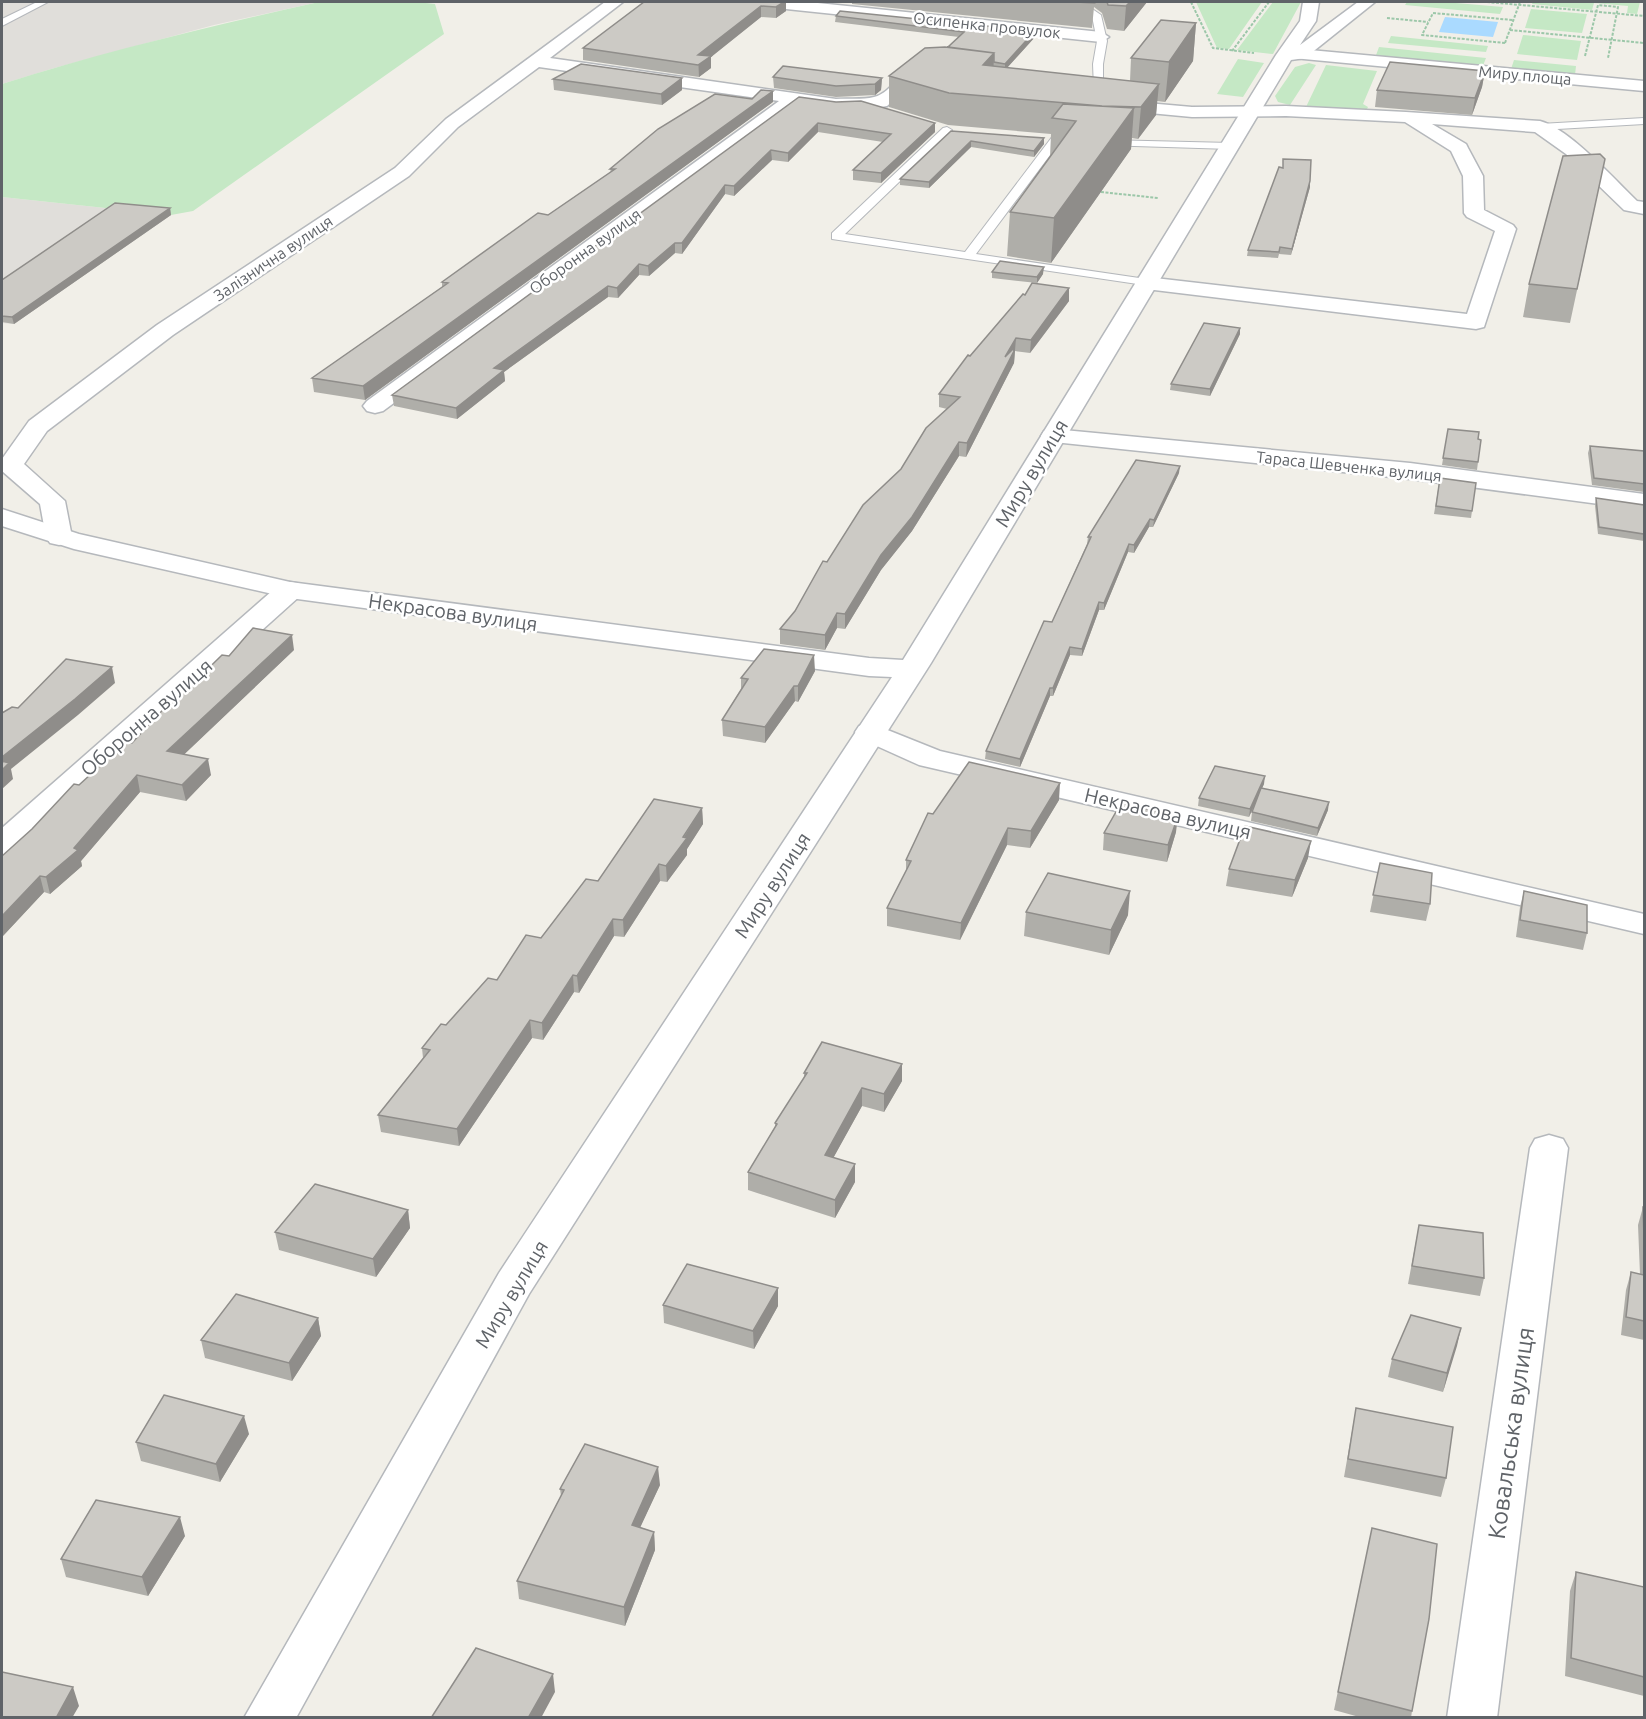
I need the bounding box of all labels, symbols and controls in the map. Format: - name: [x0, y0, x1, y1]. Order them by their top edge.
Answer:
- street label: Осипенка провулок: [912, 8, 1062, 42]
- street label: Миру площа: [1478, 62, 1572, 88]
- street label: Оборонна вулиця: [526, 204, 644, 298]
- street label: Залізнична вулиця: [210, 212, 336, 304]
- street label: Миру вулиця: [990, 415, 1072, 531]
- street label: Тараса Шевченка вулиця: [1255, 447, 1443, 485]
- street label: Некрасова вулиця: [367, 589, 539, 635]
- street label: Оборонна вулиця: [76, 654, 216, 780]
- street label: Некрасова вулиця: [1082, 783, 1254, 843]
- street label: Миру вулиця: [729, 828, 815, 942]
- street label: Миру вулиця: [470, 1236, 552, 1352]
- street label: Ковальська вулиця: [1483, 1325, 1539, 1541]

